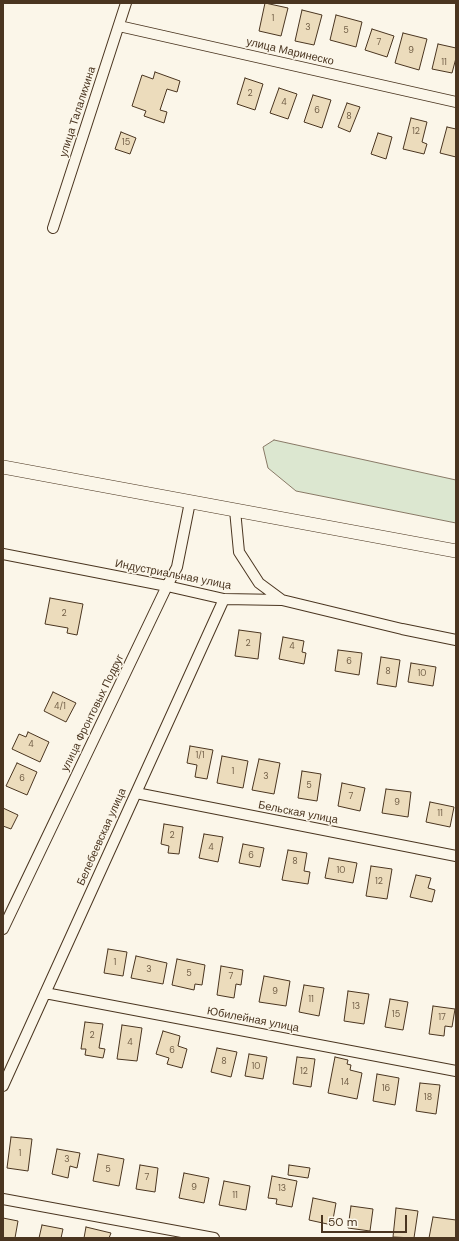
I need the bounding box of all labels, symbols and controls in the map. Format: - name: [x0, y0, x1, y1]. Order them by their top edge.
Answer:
- house number: 1: [272, 14, 274, 24]
- house number: 3: [305, 23, 311, 33]
- house number: 5: [343, 26, 349, 36]
- street label: улица Маринеско: [245, 35, 335, 69]
- house number: 7: [377, 38, 381, 48]
- house number: 9: [408, 46, 414, 56]
- house number: 11: [441, 58, 447, 68]
- street label: улица Талалихина: [57, 65, 99, 159]
- house number: 2: [247, 89, 253, 99]
- house number: 4: [281, 98, 287, 108]
- house number: 6: [314, 106, 320, 116]
- house number: 8: [346, 112, 352, 122]
- house number: 12: [412, 127, 420, 137]
- house number: 15: [122, 138, 130, 148]
- street label: Индустриальная улица: [114, 557, 232, 593]
- house number: 2: [61, 609, 67, 619]
- house number: 2: [245, 639, 251, 649]
- house number: 4: [289, 642, 295, 652]
- street label: улица Фронтовых Подруг: [59, 652, 127, 774]
- house number: 6: [346, 657, 352, 667]
- house number: 8: [385, 667, 391, 677]
- house number: 10: [418, 669, 426, 679]
- house number: 4/1: [54, 702, 66, 712]
- house number: 4: [28, 740, 34, 750]
- house number: 1/1: [195, 751, 205, 761]
- house number: 1: [232, 767, 234, 777]
- house number: 3: [263, 772, 269, 782]
- house number: 6: [19, 774, 25, 784]
- house number: 5: [306, 781, 312, 791]
- street label: Белебеевская улица: [75, 786, 129, 888]
- house number: 7: [349, 792, 353, 802]
- house number: 9: [394, 798, 400, 808]
- street label: Бельская улица: [257, 799, 339, 827]
- house number: 11: [437, 809, 443, 819]
- house number: 2: [169, 831, 175, 841]
- house number: 4: [208, 843, 214, 853]
- house number: 6: [248, 851, 254, 861]
- house number: 8: [292, 857, 298, 867]
- house number: 10: [337, 866, 345, 876]
- house number: 12: [375, 877, 383, 887]
- house number: 1: [114, 958, 116, 968]
- house number: 3: [146, 965, 152, 975]
- house number: 5: [186, 969, 192, 979]
- house number: 7: [229, 972, 233, 982]
- house number: 9: [272, 987, 278, 997]
- house number: 11: [308, 995, 314, 1005]
- house number: 13: [352, 1002, 360, 1012]
- street label: Юбилейная улица: [206, 1005, 300, 1035]
- house number: 15: [392, 1010, 400, 1020]
- house number: 17: [438, 1013, 446, 1023]
- house number: 2: [89, 1031, 95, 1041]
- house number: 4: [127, 1038, 133, 1048]
- house number: 6: [169, 1046, 175, 1056]
- house number: 8: [221, 1057, 227, 1067]
- house number: 10: [252, 1062, 260, 1072]
- house number: 12: [300, 1067, 308, 1077]
- house number: 14: [341, 1078, 349, 1088]
- house number: 16: [382, 1084, 390, 1094]
- house number: 18: [424, 1093, 432, 1103]
- house number: 1: [19, 1149, 21, 1159]
- house number: 3: [64, 1155, 70, 1165]
- house number: 5: [105, 1165, 111, 1175]
- house number: 7: [145, 1173, 149, 1183]
- house number: 9: [191, 1183, 197, 1193]
- house number: 13: [278, 1184, 286, 1194]
- house number: 11: [232, 1191, 238, 1201]
- scale bar: [323, 1207, 409, 1233]
- text: 50 m: [328, 1214, 357, 1230]

